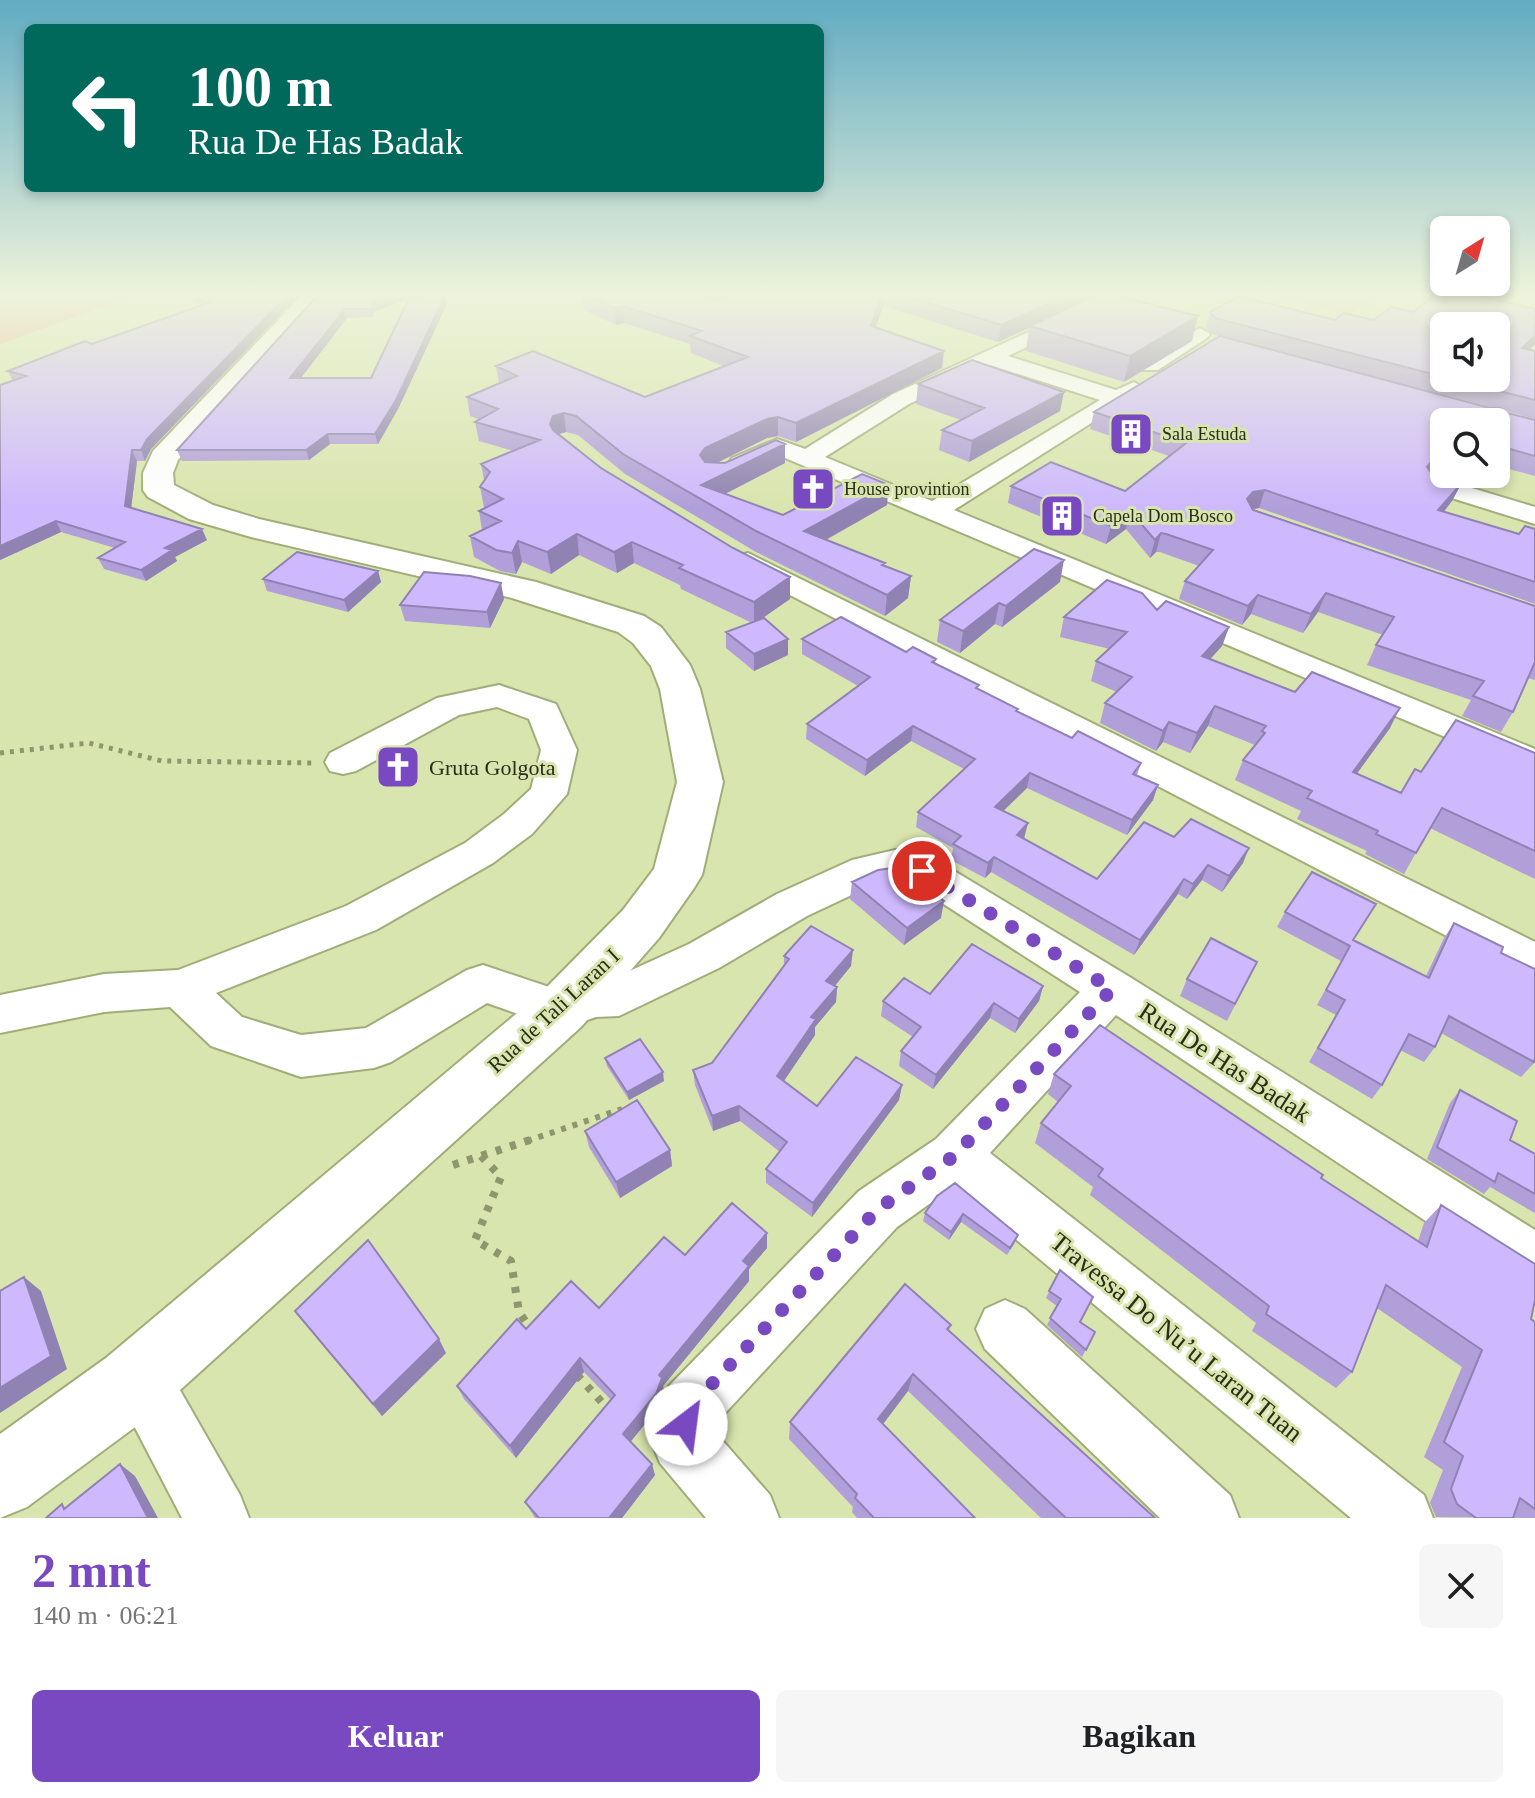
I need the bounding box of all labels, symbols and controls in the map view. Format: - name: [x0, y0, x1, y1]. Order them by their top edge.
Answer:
- icon: left: [56, 56, 160, 160]
- text: 100 m: [188, 56, 333, 118]
- text: Rua De Has Badak: [188, 122, 463, 162]
- north arrow: [1430, 216, 1510, 296]
- map controls: [1430, 216, 1510, 488]
- button: sound: [1430, 312, 1510, 392]
- button: search: [1430, 408, 1510, 488]
- building icon: Sala Estuda: [1107, 410, 1155, 458]
- place label: Sala Estuda: [1162, 424, 1246, 444]
- church icon: House provintion: [789, 465, 837, 513]
- place label: House provintion: [844, 479, 970, 499]
- building icon: Capela Dom Bosco: [1038, 492, 1086, 540]
- place label: Capela Dom Bosco: [1093, 506, 1233, 526]
- church icon: Gruta Golgota: [374, 743, 422, 791]
- place label: Gruta Golgota: [429, 755, 556, 780]
- pin: [888, 837, 956, 905]
- icon: arrive: [900, 849, 944, 893]
- street label: Rua de Tali Laran I: [483, 943, 624, 1078]
- street label: Rua De Has Badak: [1134, 996, 1316, 1129]
- street label: Travessa Do Nu’u Laran Tuan: [1045, 1227, 1308, 1448]
- position arrow: [644, 1382, 728, 1466]
- text: 2 mnt: [32, 1544, 151, 1597]
- button: close: [1419, 1544, 1503, 1628]
- text: 140 m · 06:21: [32, 1601, 179, 1630]
- button: Keluar: [32, 1690, 760, 1782]
- button: Bagikan: [776, 1690, 1503, 1782]

